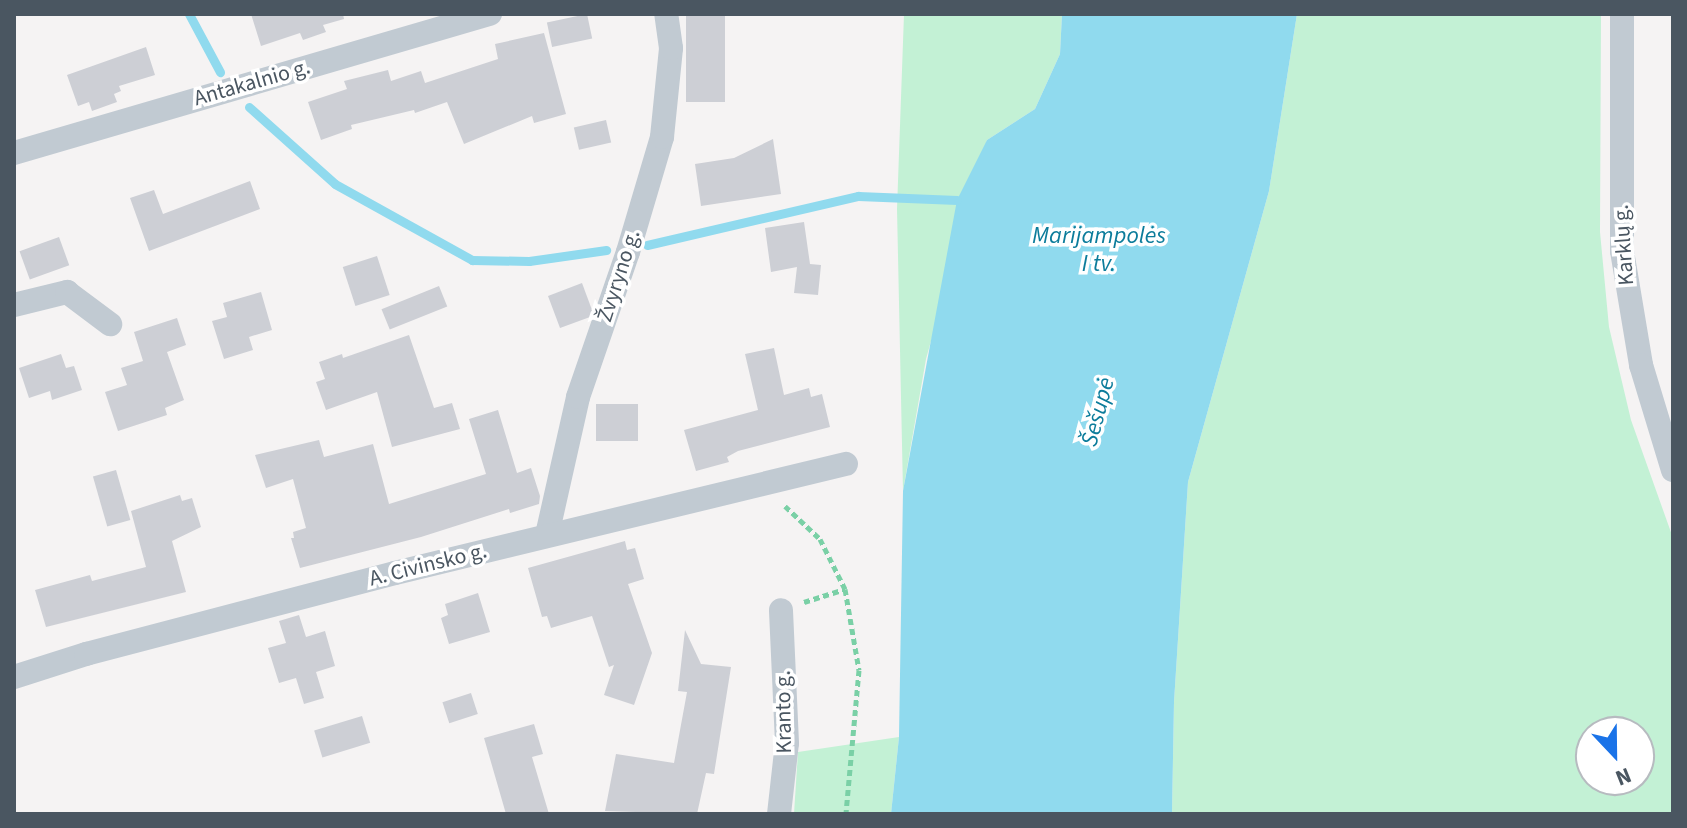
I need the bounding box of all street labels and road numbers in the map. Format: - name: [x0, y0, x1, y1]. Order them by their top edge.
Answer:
- street label: Antakalnio g.: [191, 54, 313, 112]
- street label: Karklų g.: [1608, 204, 1640, 286]
- street label: Žvyryno g.: [592, 227, 646, 325]
- street label: A. Civinsko g.: [367, 538, 489, 592]
- street label: Kranto g.: [770, 670, 798, 754]

